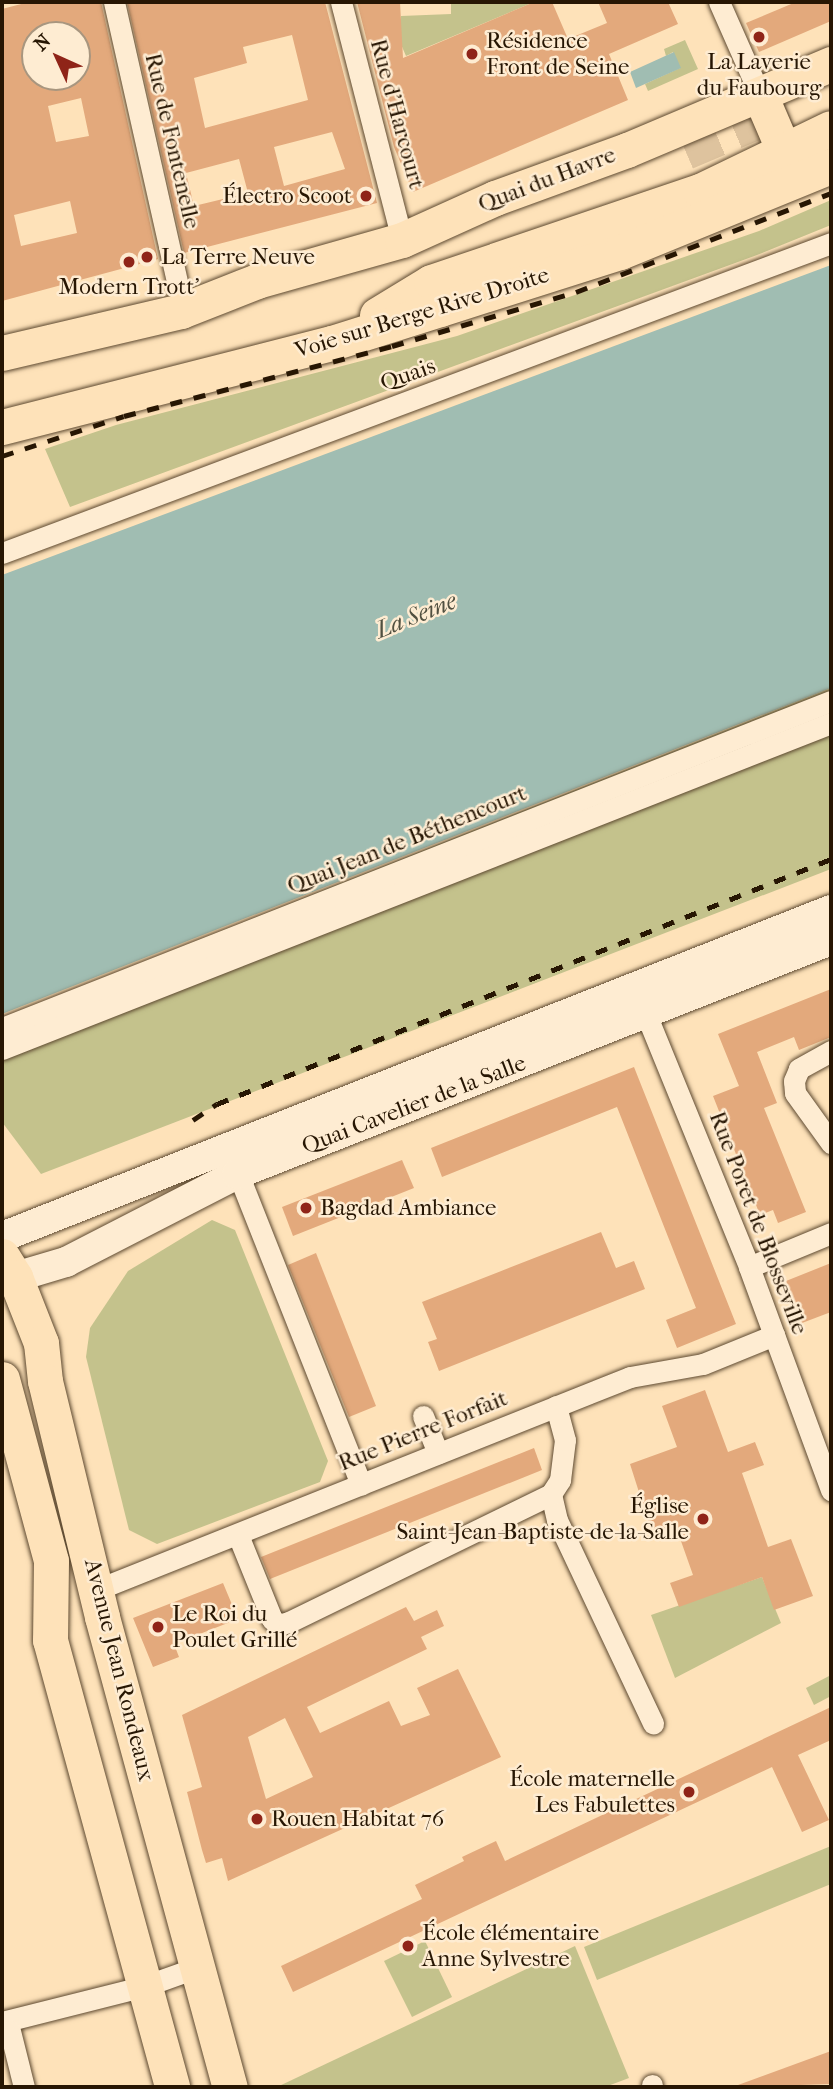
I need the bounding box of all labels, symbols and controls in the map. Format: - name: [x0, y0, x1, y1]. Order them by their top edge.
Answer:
- north arrow: [21, 21, 91, 91]
- place label: Résidence Front de Seine: [486, 27, 629, 81]
- marker: La Laverie du Faubourg: [751, 29, 767, 45]
- text: N: [30, 30, 55, 55]
- street label: Rue d'Harcourt: [364, 36, 430, 192]
- marker: Résidence Front de Seine: [464, 46, 480, 62]
- place label: La Laverie du Faubourg: [697, 48, 821, 102]
- street label: Rue de Fontenelle: [138, 51, 206, 231]
- street label: Quai du Havre: [475, 141, 619, 219]
- place label: Électro Scoot: [222, 182, 352, 210]
- marker: Électro Scoot: [358, 188, 374, 204]
- place label: La Terre Neuve: [161, 243, 315, 271]
- marker: La Terre Neuve: [139, 249, 155, 265]
- marker: Modern Trott': [121, 254, 137, 270]
- street label: Voie sur Berge Rive Droite: [292, 261, 552, 365]
- place label: Modern Trott': [59, 273, 199, 301]
- street label: Quais: [377, 352, 439, 398]
- water label: La Seine: [371, 587, 461, 645]
- street label: Quai Jean de Béthencourt: [284, 779, 530, 901]
- street label: Quai Cavelier de la Salle: [298, 1050, 530, 1160]
- street label: Rue Poret de Blosseville: [703, 1108, 813, 1338]
- place label: Bagdad Ambiance: [320, 1194, 496, 1222]
- marker: Bagdad Ambiance: [298, 1200, 314, 1216]
- street label: Rue Pierre Forfait: [334, 1385, 512, 1477]
- place label: Église Saint-Jean-Baptiste-de-la-Salle: [396, 1492, 689, 1546]
- marker: Église Saint-Jean-Baptiste-de-la-Salle: [695, 1511, 711, 1527]
- street label: Avenue Jean Rondeaux: [78, 1556, 160, 1784]
- place label: Le Roi du Poulet Grillé: [172, 1600, 297, 1654]
- marker: Le Roi du Poulet Grillé: [150, 1619, 166, 1635]
- place label: École maternelle Les Fabulettes: [509, 1765, 675, 1819]
- marker: École maternelle Les Fabulettes: [681, 1784, 697, 1800]
- place label: Rouen Habitat 76: [271, 1805, 444, 1833]
- marker: Rouen Habitat 76: [249, 1811, 265, 1827]
- place label: École élémentaire Anne Sylvestre: [422, 1919, 599, 1973]
- marker: École élémentaire Anne Sylvestre: [400, 1938, 416, 1954]

